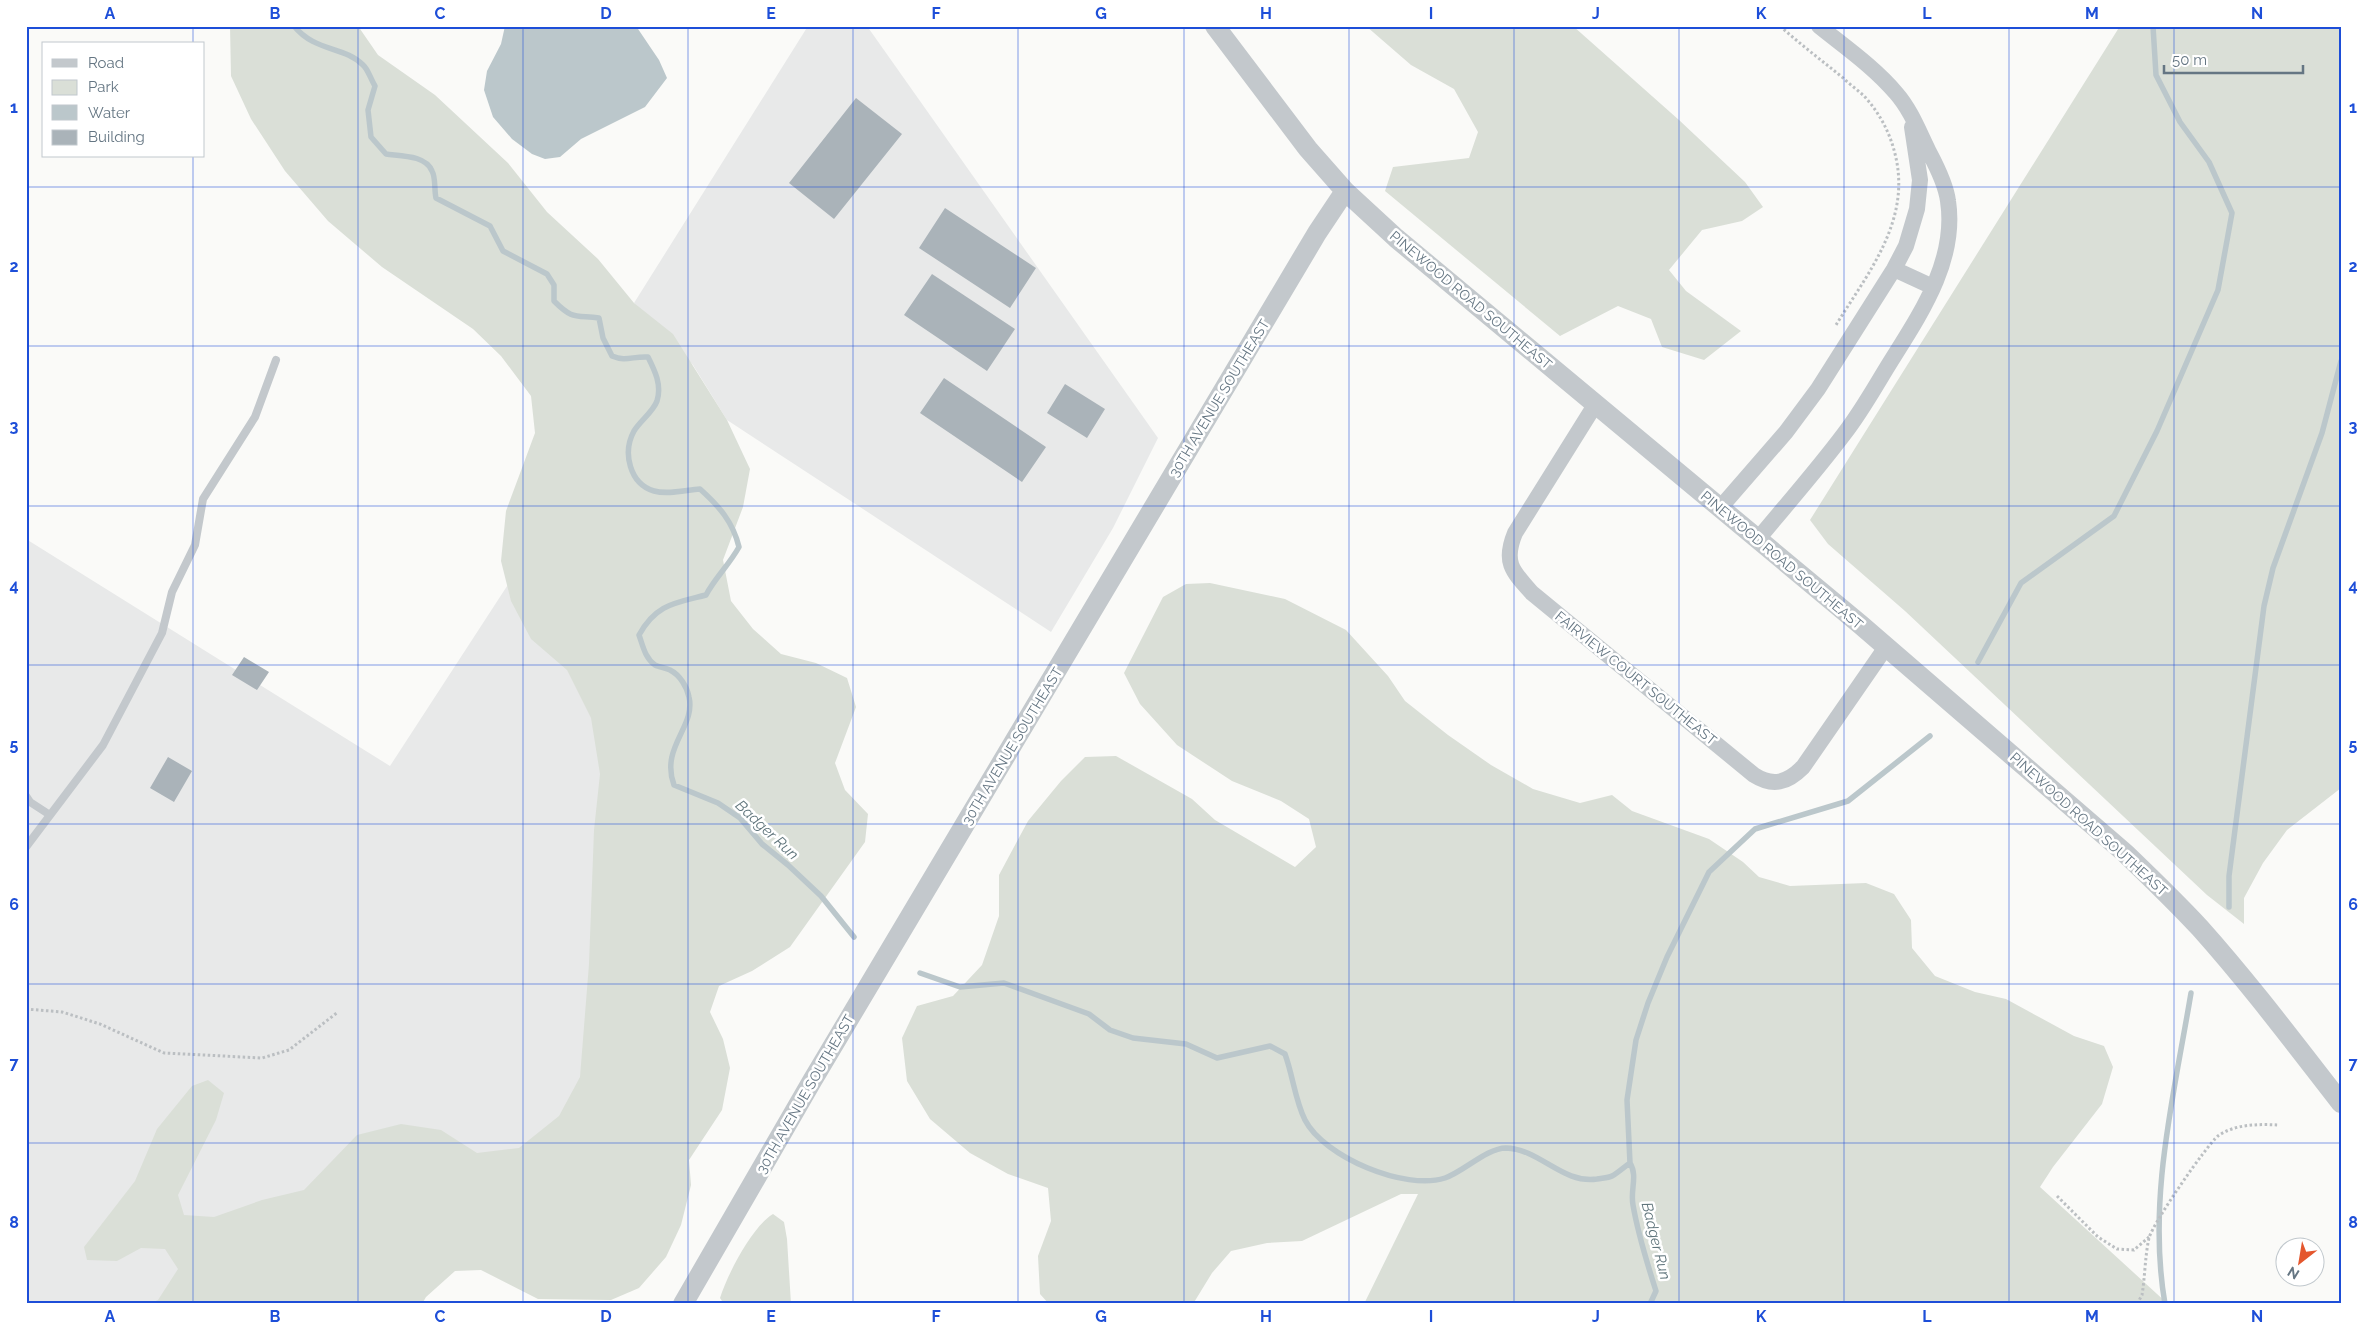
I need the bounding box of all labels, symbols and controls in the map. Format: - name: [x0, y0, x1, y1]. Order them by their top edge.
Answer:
- text: A: [105, 4, 116, 23]
- text: B: [270, 4, 281, 23]
- text: C: [435, 4, 446, 23]
- text: D: [600, 4, 612, 23]
- text: E: [766, 4, 776, 23]
- text: F: [931, 4, 941, 23]
- text: G: [1095, 4, 1107, 23]
- text: H: [1260, 4, 1272, 23]
- text: I: [1429, 4, 1433, 23]
- text: J: [1592, 4, 1600, 23]
- text: K: [1756, 4, 1767, 23]
- text: L: [1922, 4, 1932, 23]
- text: M: [2085, 4, 2099, 23]
- text: N: [2251, 4, 2263, 23]
- legend: [42, 42, 205, 158]
- scale bar: [2164, 42, 2303, 74]
- text: 50 m: [2172, 51, 2207, 69]
- text: Road: [88, 54, 124, 72]
- text: Park: [88, 78, 119, 96]
- text: 1: [10, 98, 18, 117]
- text: 1: [2349, 98, 2357, 117]
- text: Water: [88, 104, 131, 122]
- text: Building: [88, 128, 145, 146]
- street label: PINEWOOD ROAD SOUTHEAST: [1387, 228, 1555, 373]
- text: 2: [9, 257, 19, 276]
- text: 2: [2348, 257, 2358, 276]
- street label: 30TH AVENUE SOUTHEAST: [1166, 316, 1273, 480]
- text: 3: [10, 417, 19, 436]
- text: 3: [2349, 417, 2358, 436]
- street label: PINEWOOD ROAD SOUTHEAST: [1698, 488, 1866, 633]
- text: 4: [9, 576, 19, 595]
- text: 4: [2348, 576, 2358, 595]
- street label: FAIRVIEW COURT SOUTHEAST: [1552, 608, 1720, 748]
- street label: 30TH AVENUE SOUTHEAST: [959, 664, 1066, 828]
- text: 5: [10, 735, 19, 754]
- text: 5: [2349, 735, 2358, 754]
- street label: PINEWOOD ROAD SOUTHEAST: [2007, 749, 2171, 899]
- water label: Badger Run: [732, 796, 802, 864]
- text: 6: [9, 895, 19, 914]
- text: 6: [2348, 895, 2358, 914]
- street label: 30TH AVENUE SOUTHEAST: [753, 1011, 857, 1176]
- text: 7: [10, 1054, 19, 1073]
- text: 7: [2349, 1054, 2358, 1073]
- water label: Badger Run: [1638, 1200, 1674, 1282]
- text: 8: [9, 1213, 19, 1232]
- text: 8: [2348, 1213, 2358, 1232]
- north arrow: [2274, 1238, 2324, 1288]
- text: N: [2285, 1264, 2302, 1283]
- text: A: [105, 1307, 116, 1326]
- text: B: [270, 1307, 281, 1326]
- text: C: [435, 1307, 446, 1326]
- text: D: [600, 1307, 612, 1326]
- text: E: [766, 1307, 776, 1326]
- text: F: [931, 1307, 941, 1326]
- text: G: [1095, 1307, 1107, 1326]
- text: H: [1260, 1307, 1272, 1326]
- text: I: [1429, 1307, 1433, 1326]
- text: J: [1592, 1307, 1600, 1326]
- text: K: [1756, 1307, 1767, 1326]
- text: L: [1922, 1307, 1932, 1326]
- text: M: [2085, 1307, 2099, 1326]
- text: N: [2251, 1307, 2263, 1326]

